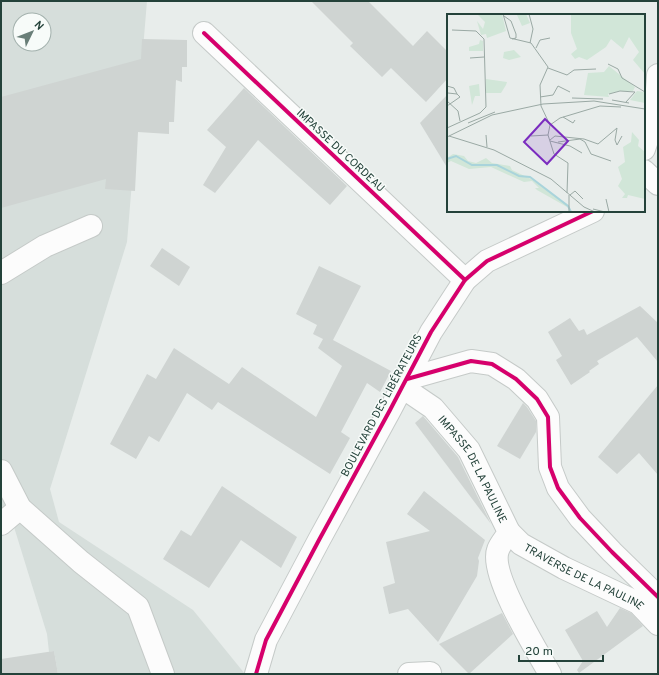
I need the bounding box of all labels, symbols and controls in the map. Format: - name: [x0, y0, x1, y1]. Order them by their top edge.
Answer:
- north arrow: [12, 12, 52, 52]
- inset map: [447, 14, 645, 212]
- text: N: [31, 18, 46, 34]
- street label: IMPASSE DU CORDEAU: [293, 106, 387, 195]
- street label: BOULEVARD DES LIBÉRATEURS: [337, 331, 426, 479]
- street label: IMPASSE DE LA PAULINE: [434, 413, 510, 526]
- street label: TRAVERSE DE LA PAULINE: [521, 541, 647, 613]
- scale bar: [519, 637, 603, 663]
- text: 20 m: [525, 644, 553, 660]

